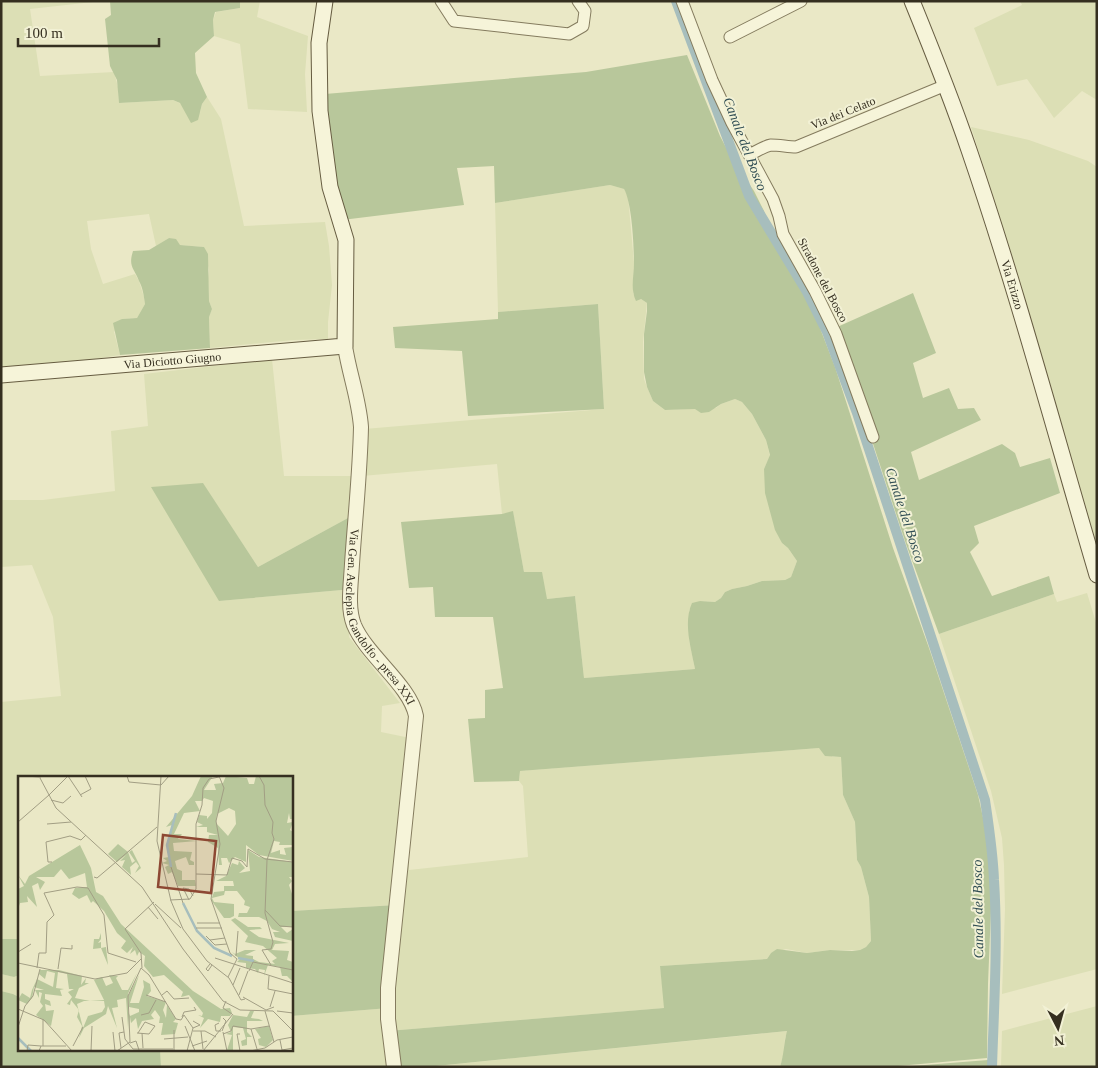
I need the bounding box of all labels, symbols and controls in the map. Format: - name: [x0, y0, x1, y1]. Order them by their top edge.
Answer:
- scale bar: [18, 15, 159, 47]
- text: 100 m: [25, 25, 63, 41]
- street label: Via dei Celato: [809, 94, 877, 132]
- water label: Canale del Bosco: [720, 95, 770, 193]
- street label: Stradone del Bosco: [795, 236, 851, 324]
- street label: Via Erizzo: [998, 258, 1026, 311]
- street label: Via Diciotto Giugno: [123, 349, 222, 372]
- water label: Canale del Bosco: [883, 466, 927, 564]
- street label: Via Gen. Asclepia Gandolfo - presa XXI: [343, 528, 418, 707]
- inset map: [18, 776, 292, 1050]
- water label: Canale del Bosco: [970, 859, 986, 959]
- north arrow: [1033, 1003, 1083, 1053]
- text: N: [1053, 1032, 1065, 1048]

